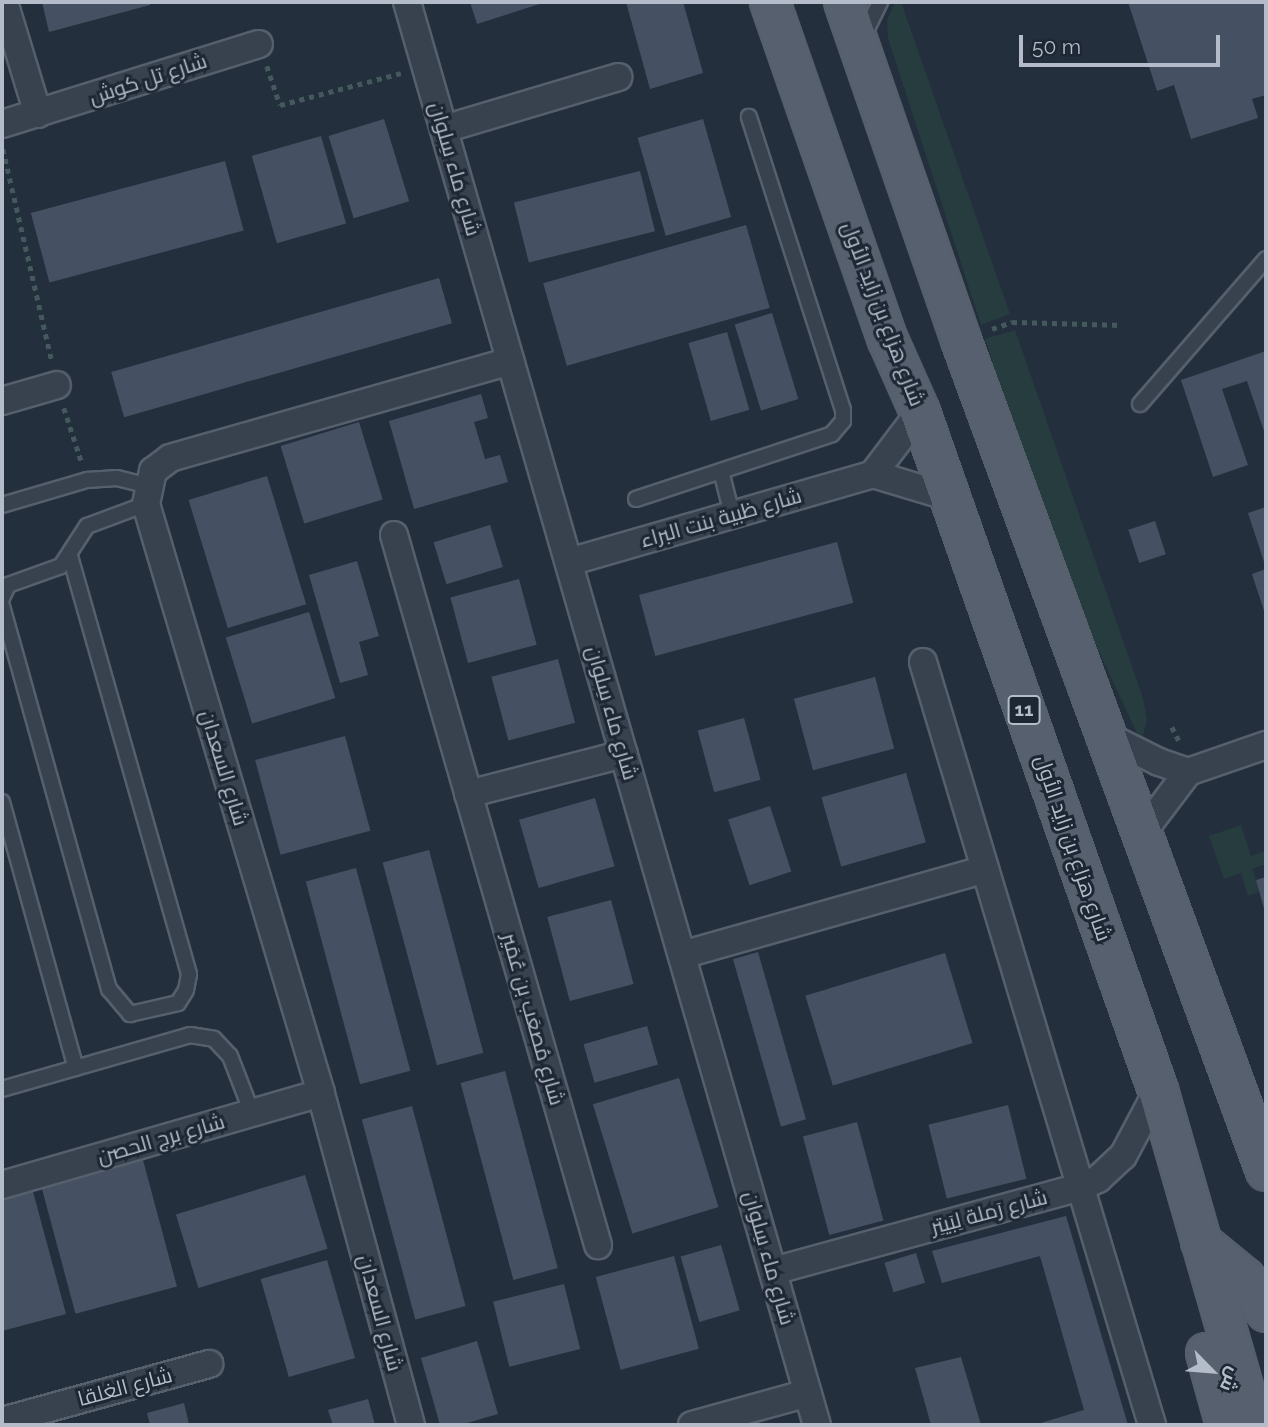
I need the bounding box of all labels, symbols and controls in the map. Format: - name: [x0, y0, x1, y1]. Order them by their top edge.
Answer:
- scale bar: [1023, 21, 1224, 65]
- text: 50 m: [1032, 34, 1081, 59]
- street label: شارع تل كوش: [86, 48, 210, 110]
- street label: شارع ماء سِلوان: [424, 99, 486, 239]
- street label: شارع هزاع بن زايد الأول: [836, 218, 930, 410]
- street label: شارع ظبية بنت البراء: [637, 483, 805, 553]
- street label: شارع ماء سِلوان: [581, 643, 643, 783]
- road number: 11: [1006, 694, 1042, 726]
- street label: شارع السعدان: [194, 707, 254, 829]
- street label: شارع هزاع بن زايد الأول: [1029, 752, 1117, 944]
- street label: شارع مُصعَب بن عُمَير: [496, 930, 570, 1108]
- street label: شارع برج الحصن: [94, 1109, 228, 1169]
- street label: شارع رَملة لِبَيتِر: [928, 1184, 1050, 1240]
- street label: شارع ماء سِلوان: [738, 1188, 800, 1328]
- street label: شارع السعدان: [352, 1252, 408, 1374]
- north arrow: [1177, 1336, 1247, 1406]
- street label: شارع الغلقا: [75, 1362, 175, 1412]
- text: ش: [1216, 1364, 1246, 1396]

